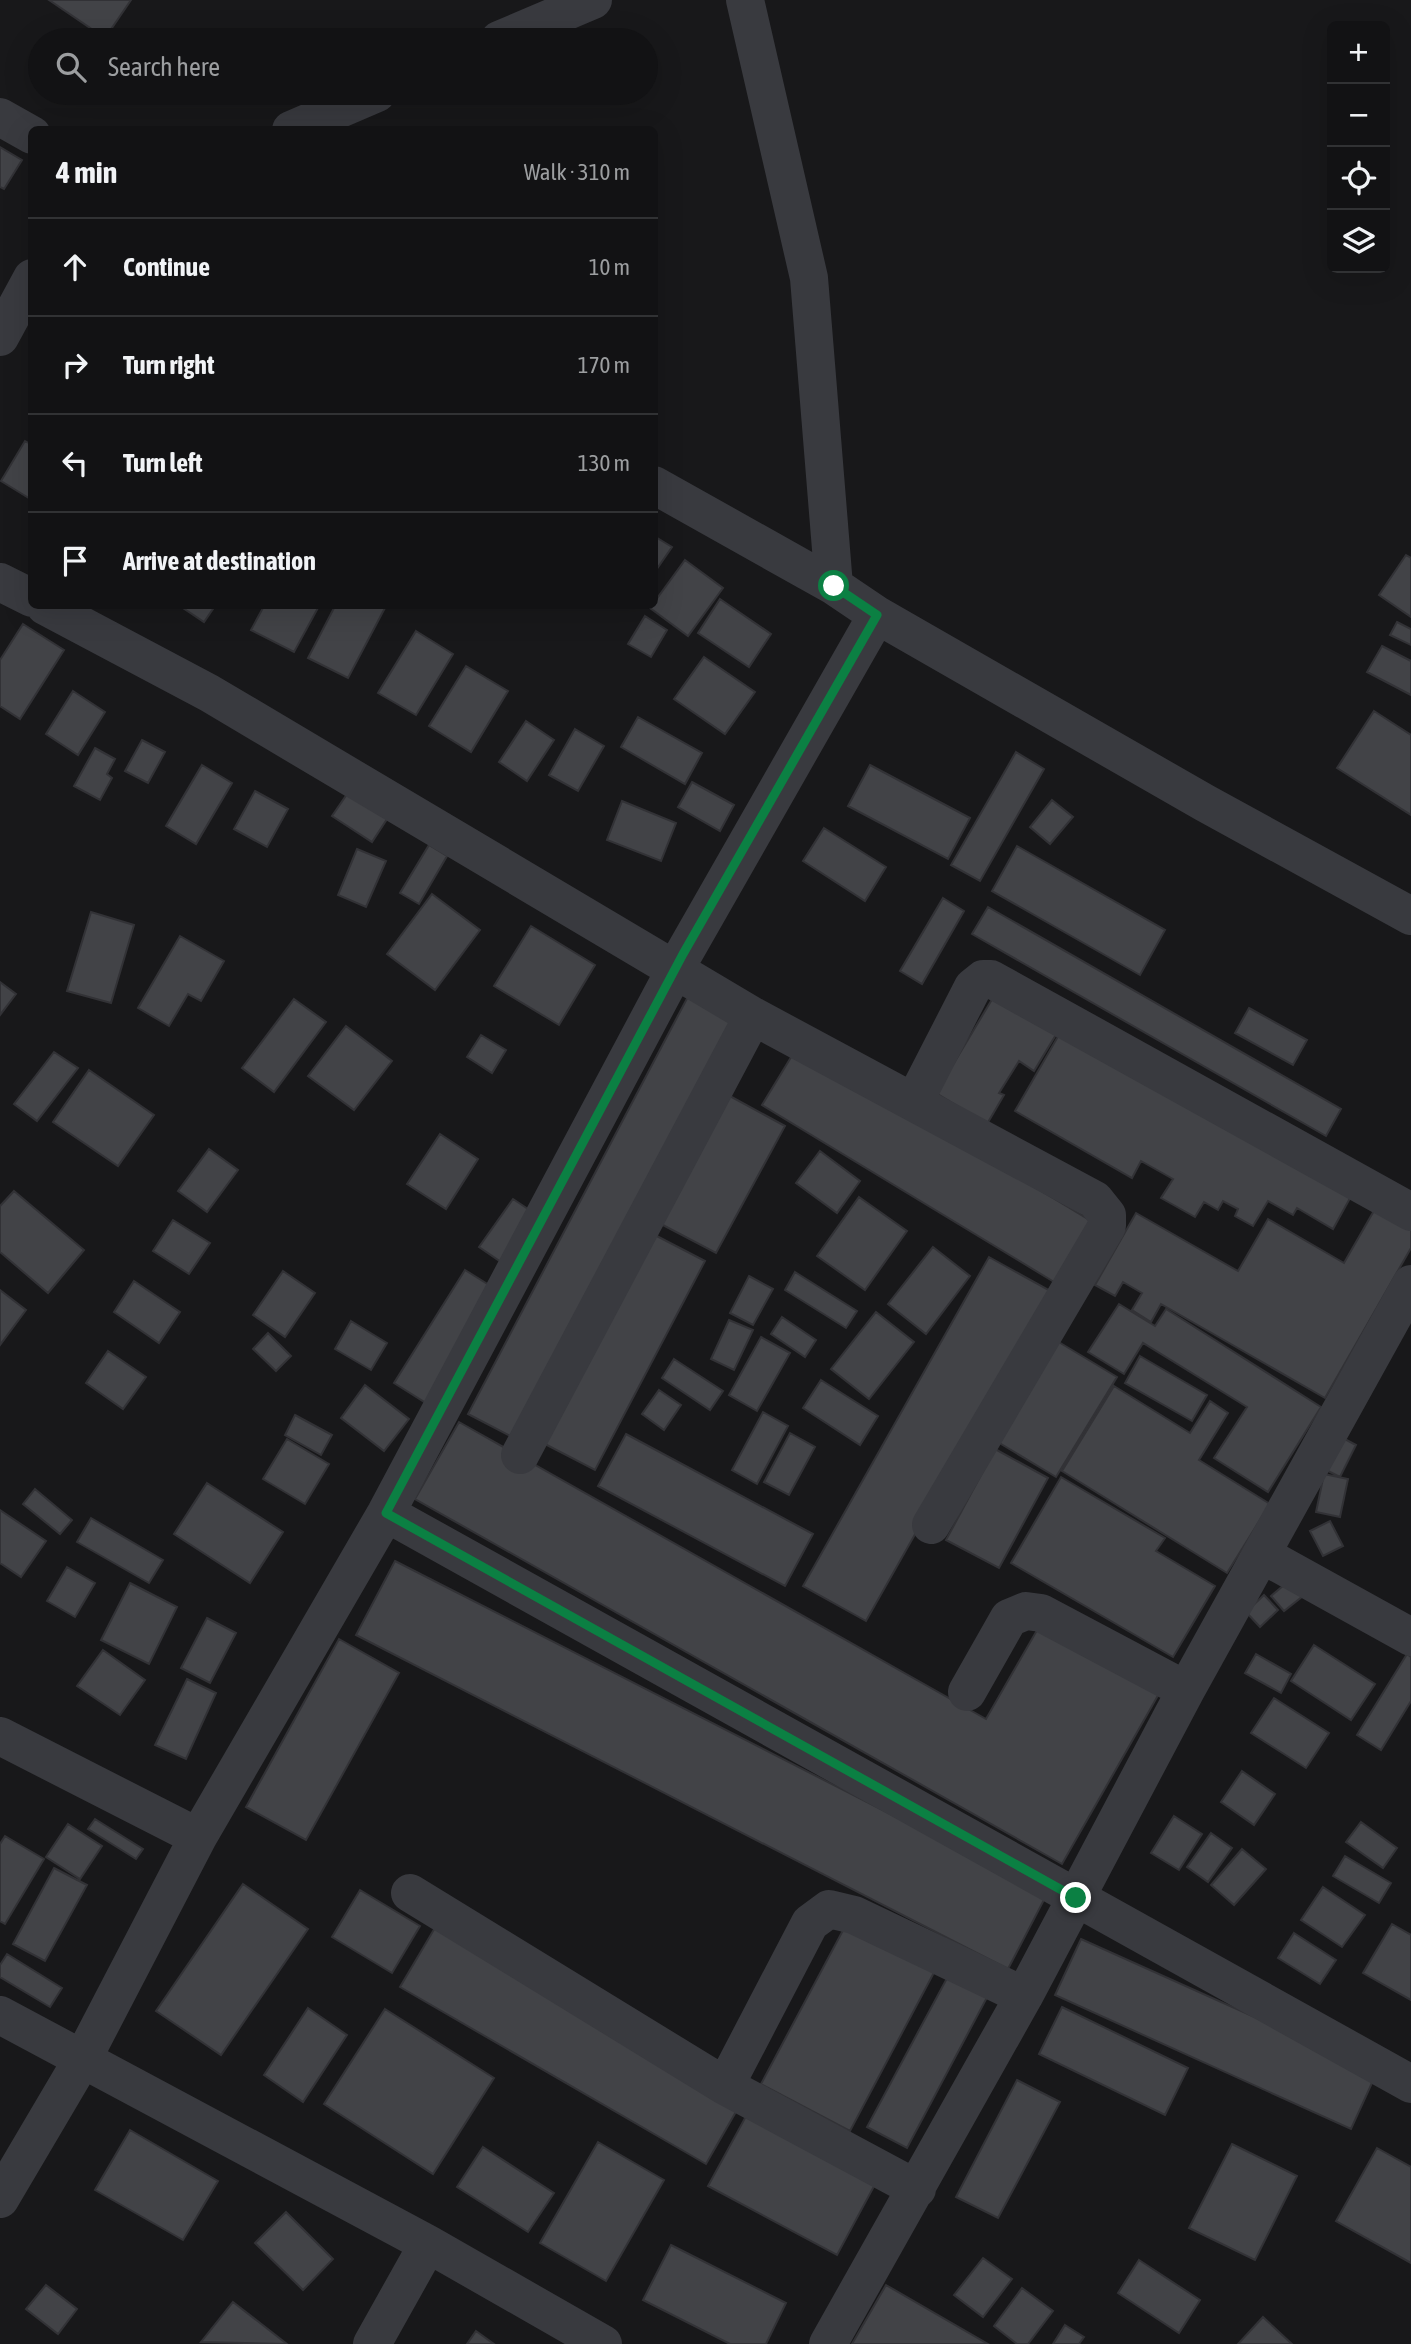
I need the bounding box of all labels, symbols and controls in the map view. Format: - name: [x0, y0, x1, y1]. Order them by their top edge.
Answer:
- map controls: [1327, 21, 1390, 273]
- button: +: [1327, 21, 1390, 84]
- search box: [28, 28, 658, 105]
- icon: search: [52, 48, 90, 86]
- text: Search here: [108, 52, 220, 82]
- button: −: [1327, 84, 1390, 147]
- button: locate: [1327, 147, 1390, 210]
- text: 4 min: [56, 155, 117, 189]
- text: Walk · 310 m: [524, 159, 630, 185]
- button: layers: [1327, 210, 1390, 273]
- icon: ahead: [56, 248, 94, 286]
- text: Continue: [123, 252, 210, 282]
- text: 10 m: [589, 254, 630, 280]
- icon: right: [56, 346, 94, 384]
- text: Turn right: [123, 350, 214, 380]
- text: 170 m: [578, 352, 630, 378]
- icon: left: [56, 444, 94, 482]
- text: Turn left: [123, 448, 203, 478]
- text: 130 m: [578, 450, 630, 476]
- icon: arrive: [56, 542, 94, 580]
- text: Arrive at destination: [123, 546, 316, 576]
- route start: [818, 570, 849, 601]
- route end: [1060, 1882, 1091, 1913]

